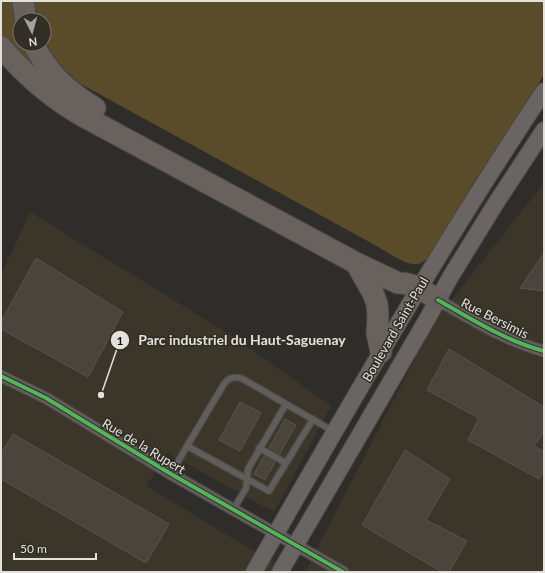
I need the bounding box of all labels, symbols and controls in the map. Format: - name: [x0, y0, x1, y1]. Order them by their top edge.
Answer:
- north arrow: [12, 12, 52, 52]
- text: N: [28, 36, 38, 49]
- street label: Boulevard Saint-Paul: [358, 274, 432, 384]
- street label: Rue Bersimis: [459, 294, 532, 342]
- callout: Parc industriel du Haut-Saguenay: [110, 327, 354, 353]
- text: Parc industriel du Haut-Saguenay: [138, 331, 346, 348]
- text: 1: [117, 333, 124, 348]
- street label: Rue de la Rupert: [99, 415, 189, 477]
- scale bar: [14, 535, 96, 561]
- text: 50 m: [20, 541, 47, 556]

